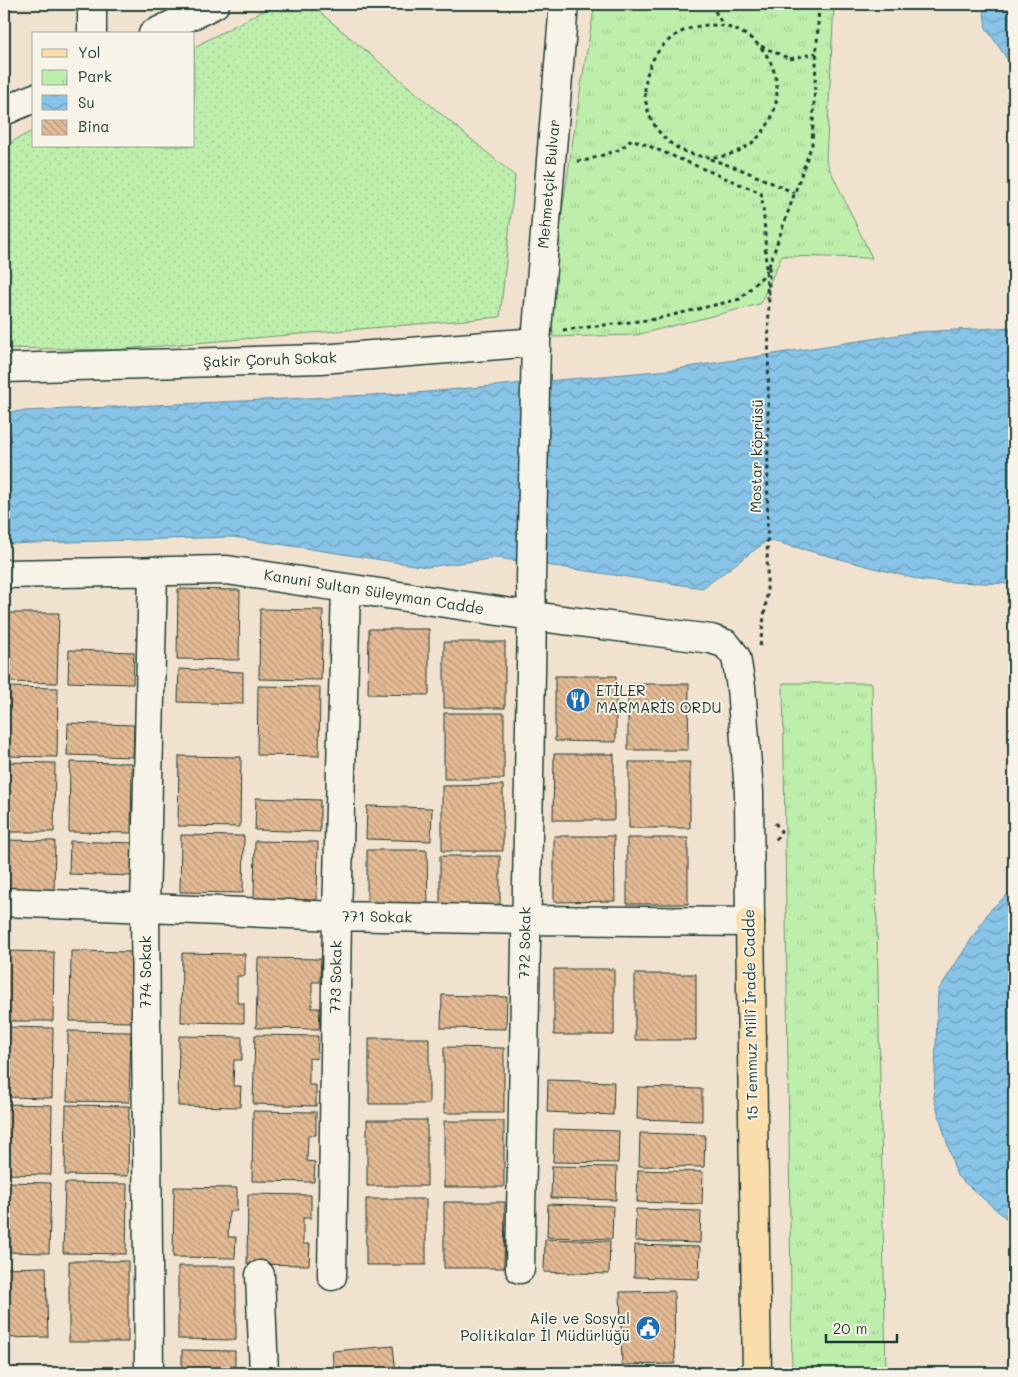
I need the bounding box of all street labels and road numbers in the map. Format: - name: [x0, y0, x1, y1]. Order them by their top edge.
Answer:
- street label: Mehmetçik Bulvar: [532, 118, 564, 249]
- street label: Şakir Çoruh Sokak: [203, 347, 337, 371]
- street label: Mostar köprüsü: [745, 399, 767, 513]
- street label: Kanuni Sultan Süleyman Cadde: [263, 564, 486, 618]
- street label: 771 Sokak: [341, 905, 413, 927]
- street label: 772 Sokak: [513, 907, 535, 979]
- street label: 15 Temmuz Millî İrade Cadde: [738, 909, 762, 1121]
- street label: 774 Sokak: [135, 936, 155, 1008]
- street label: 773 Sokak: [324, 940, 346, 1014]

